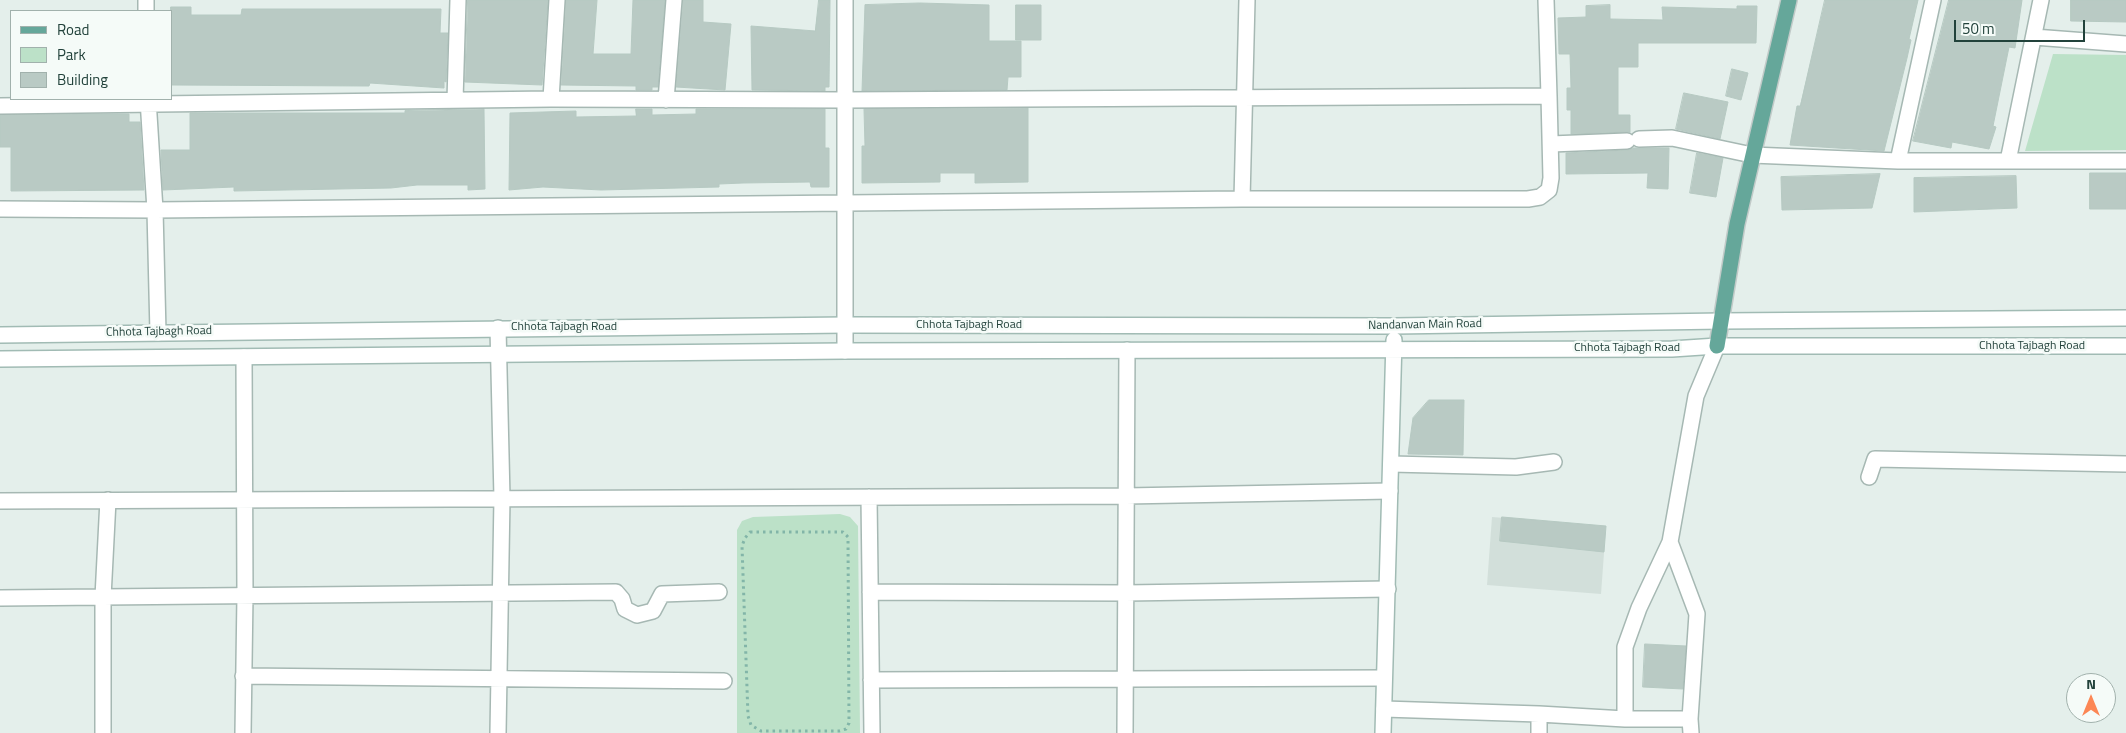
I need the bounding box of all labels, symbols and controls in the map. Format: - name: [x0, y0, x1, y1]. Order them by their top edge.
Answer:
- legend: [10, 10, 172, 100]
- scale bar: [1956, 10, 2087, 42]
- text: 50 m: [1962, 17, 1995, 40]
- text: Road: [57, 18, 89, 41]
- text: Park: [57, 43, 86, 66]
- text: Building: [57, 68, 108, 91]
- street label: Nandanvan Main Road: [1368, 317, 1482, 333]
- street label: Chhota Tajbagh Road: [916, 318, 1022, 332]
- street label: Chhota Tajbagh Road: [511, 320, 617, 334]
- street label: Chhota Tajbagh Road: [106, 324, 212, 340]
- street label: Chhota Tajbagh Road: [1979, 339, 2085, 353]
- street label: Chhota Tajbagh Road: [1574, 341, 1680, 355]
- north arrow: [2066, 673, 2116, 723]
- text: N: [2086, 673, 2096, 694]

